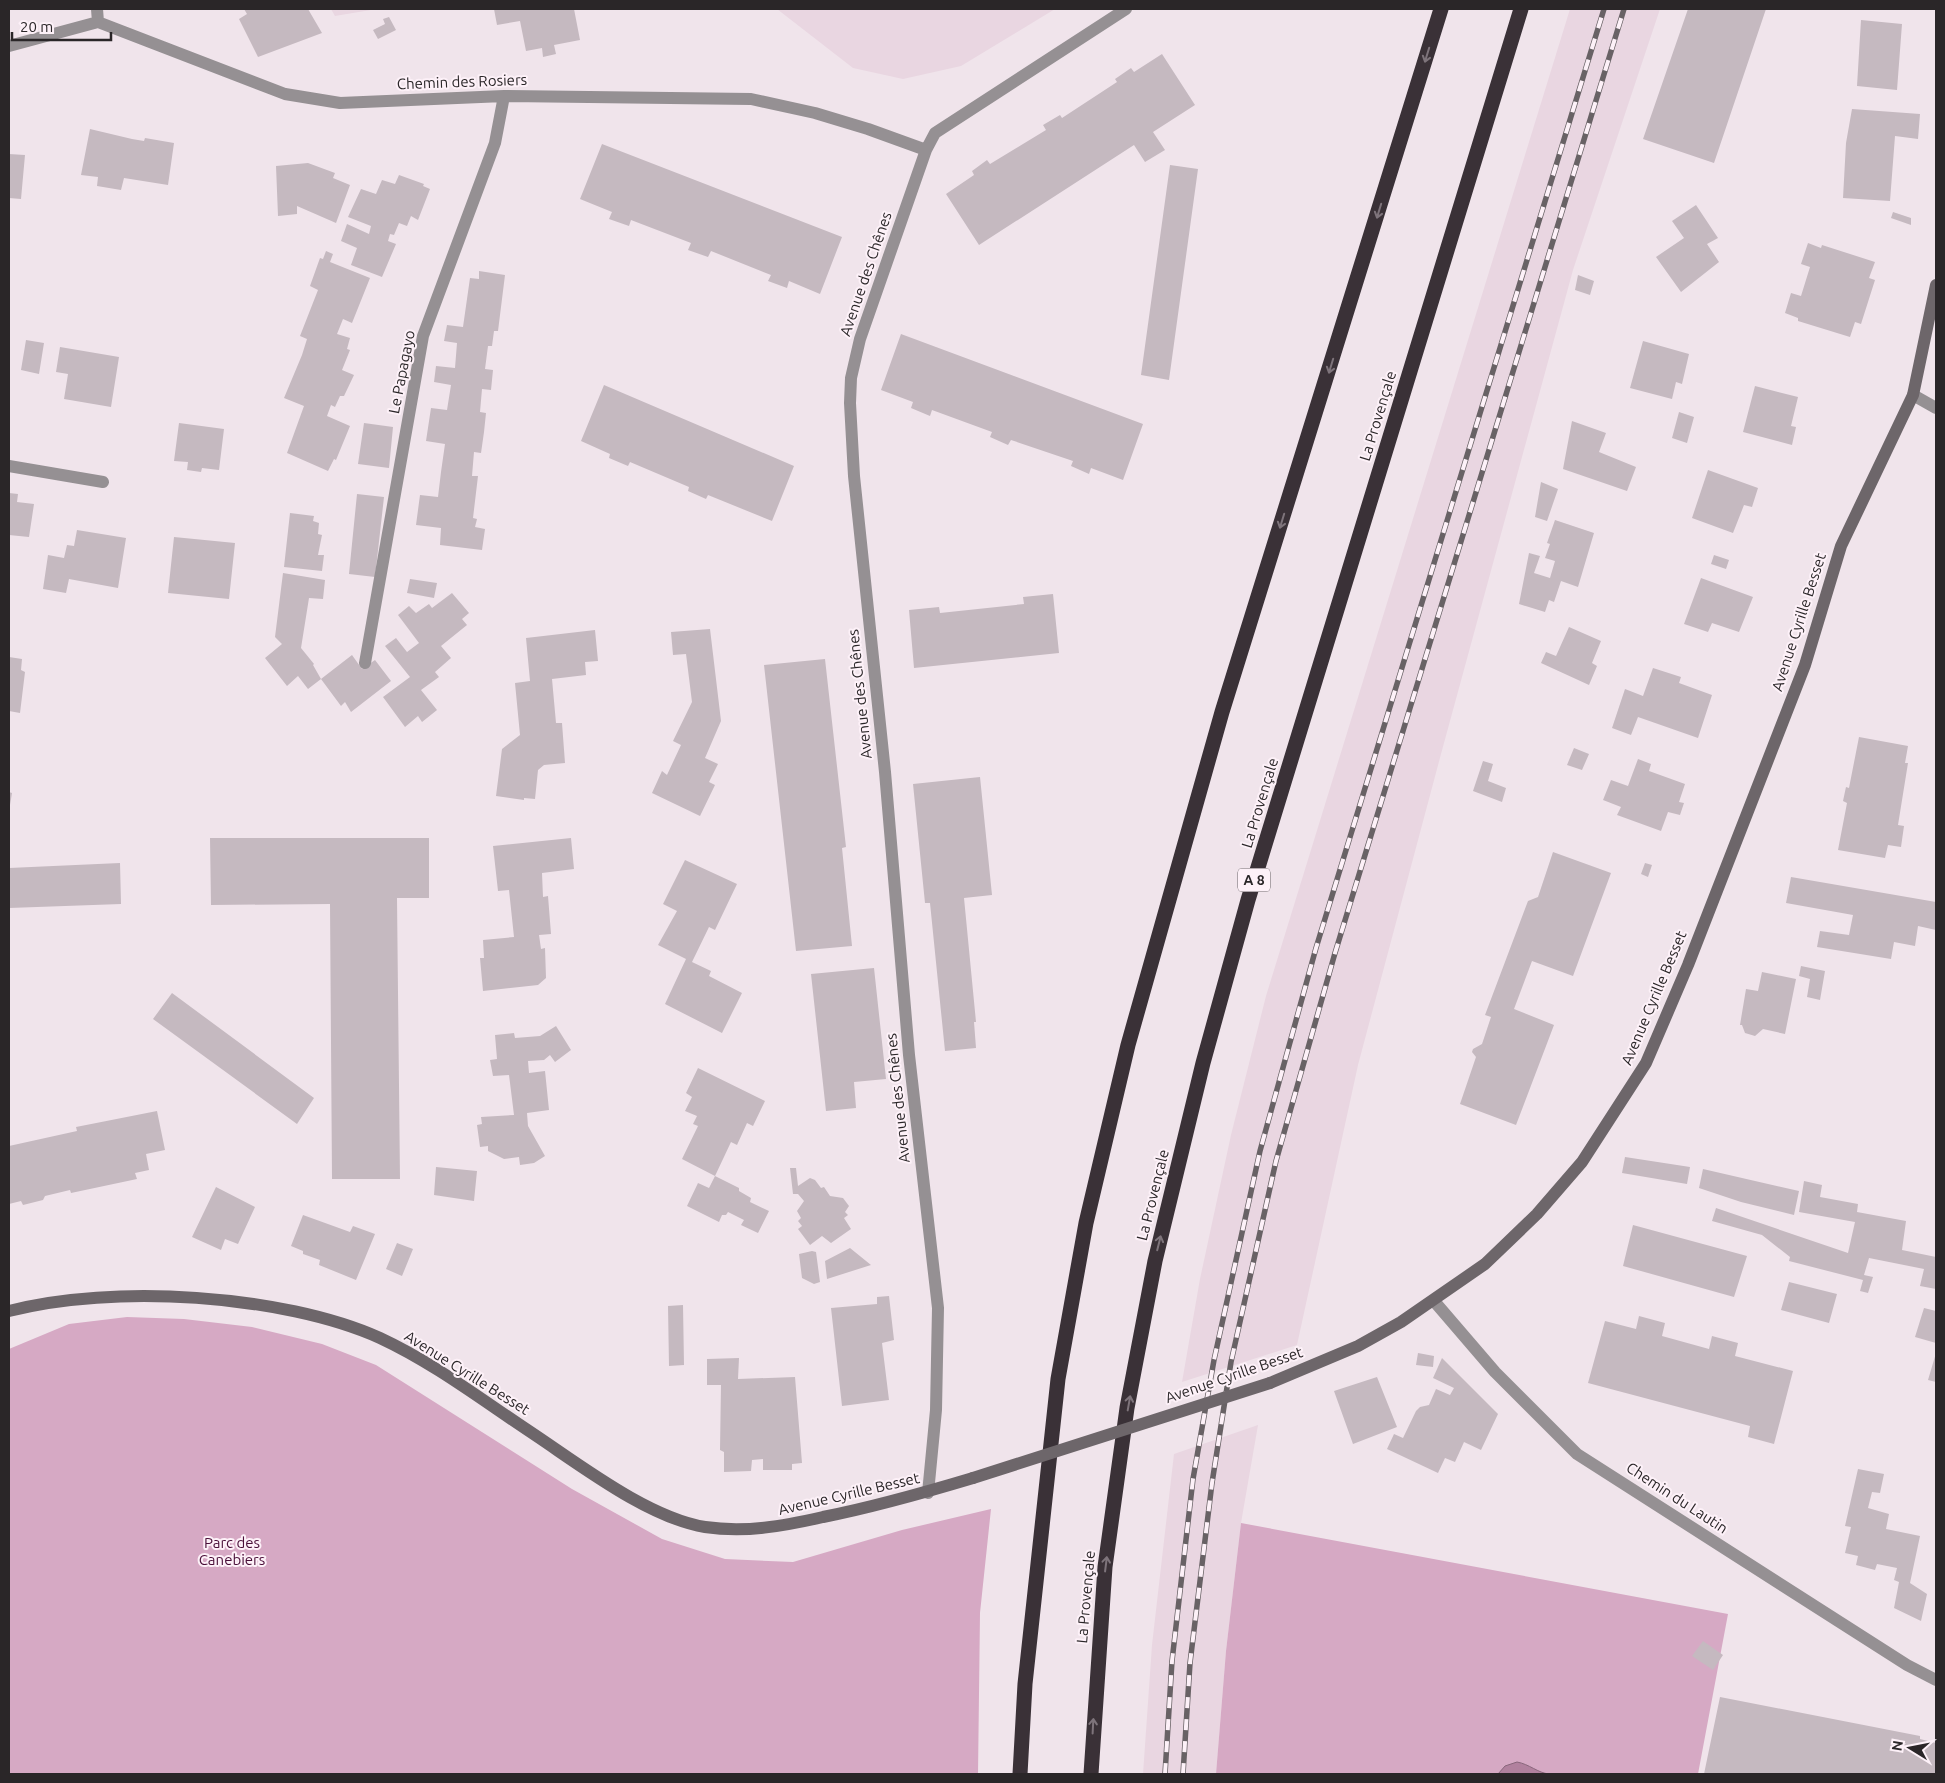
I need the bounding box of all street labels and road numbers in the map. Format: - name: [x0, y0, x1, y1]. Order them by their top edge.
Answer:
- street label: Chemin des Rosiers: [397, 71, 527, 92]
- street label: Avenue des Chênes: [836, 209, 895, 338]
- street label: Le Papagayo: [385, 329, 418, 415]
- street label: La Provençale: [1356, 369, 1399, 463]
- street label: Avenue Cyrille Besset: [1768, 551, 1829, 693]
- street label: Avenue des Chênes: [844, 628, 875, 760]
- street label: La Provençale: [1238, 756, 1281, 850]
- road number: A 8: [1238, 868, 1270, 892]
- street label: Avenue Cyrille Besset: [1618, 928, 1690, 1068]
- street label: Avenue des Chênes: [882, 1032, 913, 1164]
- street label: La Provençale: [1133, 1148, 1172, 1242]
- street label: Avenue Cyrille Besset: [402, 1327, 533, 1418]
- street label: Avenue Cyrille Besset: [1163, 1343, 1305, 1406]
- street label: Chemin du Lautin: [1623, 1458, 1731, 1537]
- street label: Avenue Cyrille Besset: [777, 1469, 921, 1518]
- street label: La Provençale: [1073, 1550, 1098, 1644]

